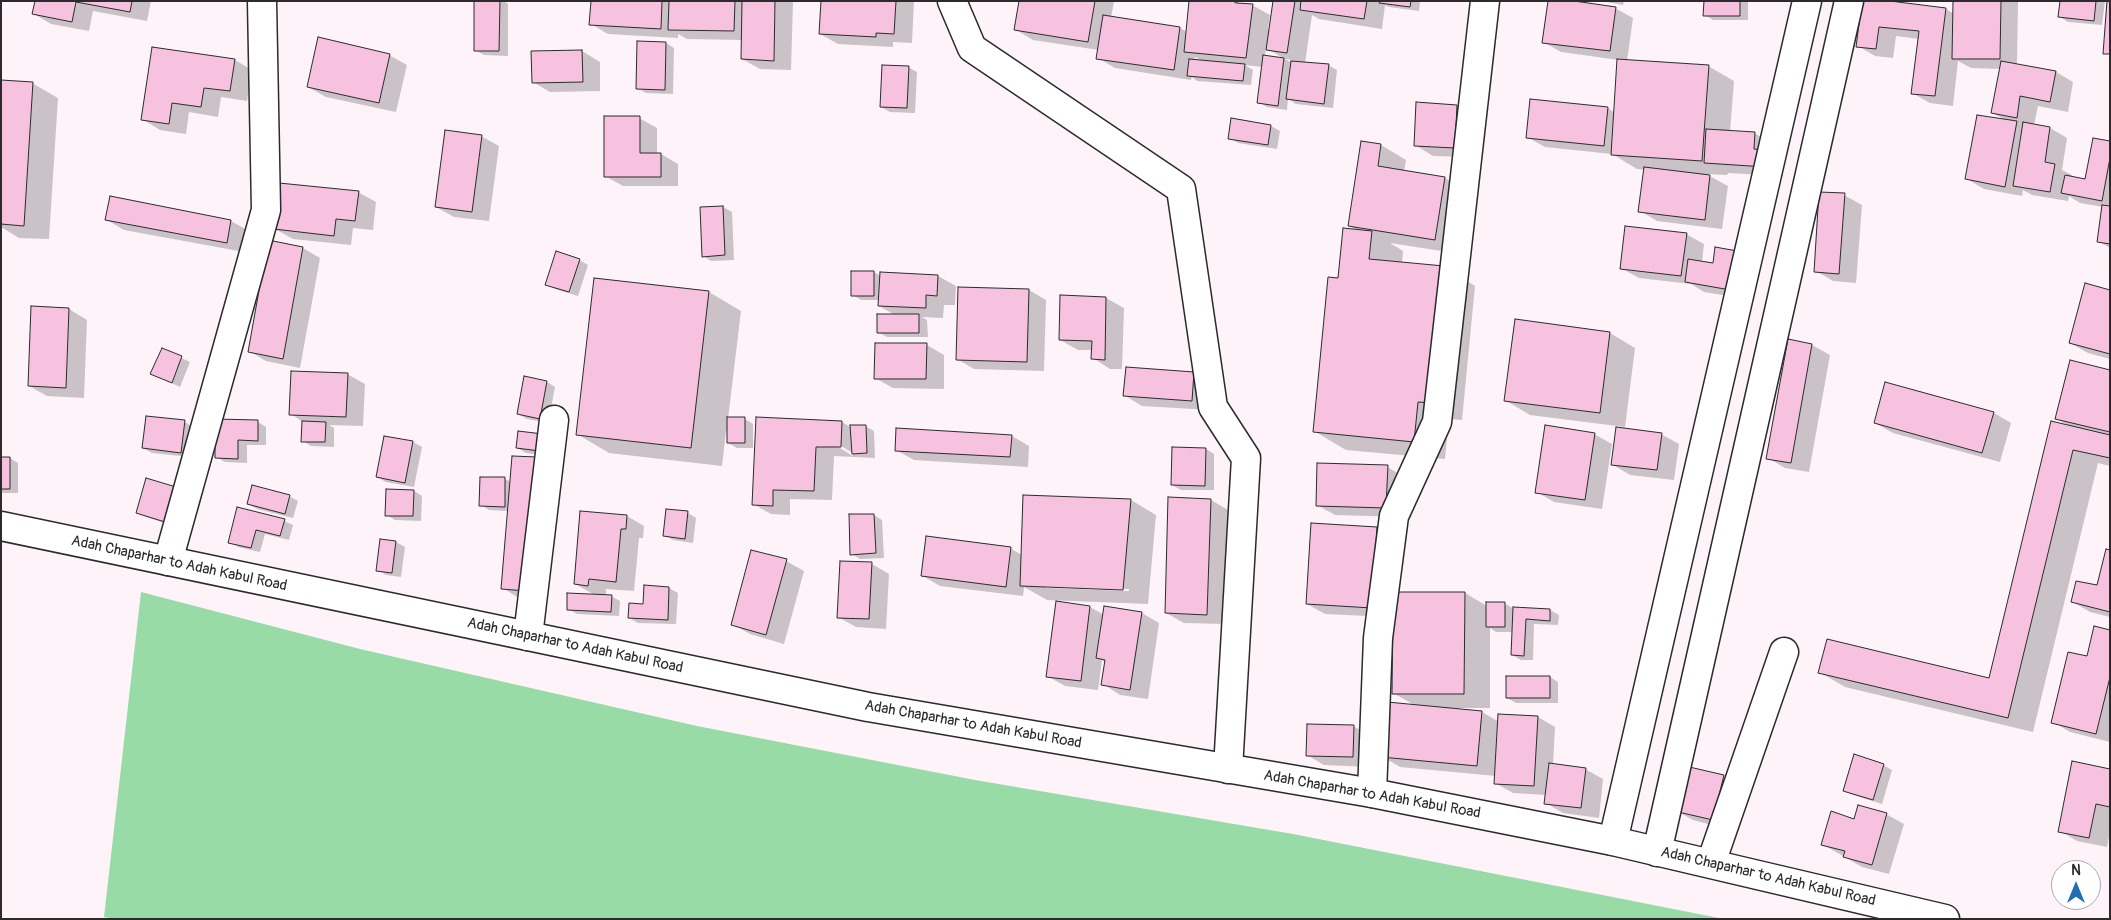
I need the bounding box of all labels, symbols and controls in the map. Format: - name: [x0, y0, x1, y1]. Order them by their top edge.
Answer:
- street label: Adah Chaparhar to Adah Kabul Road: [69, 532, 289, 596]
- street label: Adah Chaparhar to Adah Kabul Road: [465, 614, 685, 678]
- street label: Adah Chaparhar to Adah Kabul Road: [863, 697, 1083, 753]
- street label: Adah Chaparhar to Adah Kabul Road: [1262, 767, 1482, 823]
- street label: Adah Chaparhar to Adah Kabul Road: [1659, 843, 1877, 911]
- north arrow: [2051, 860, 2101, 910]
- text: N: [2071, 862, 2081, 879]

